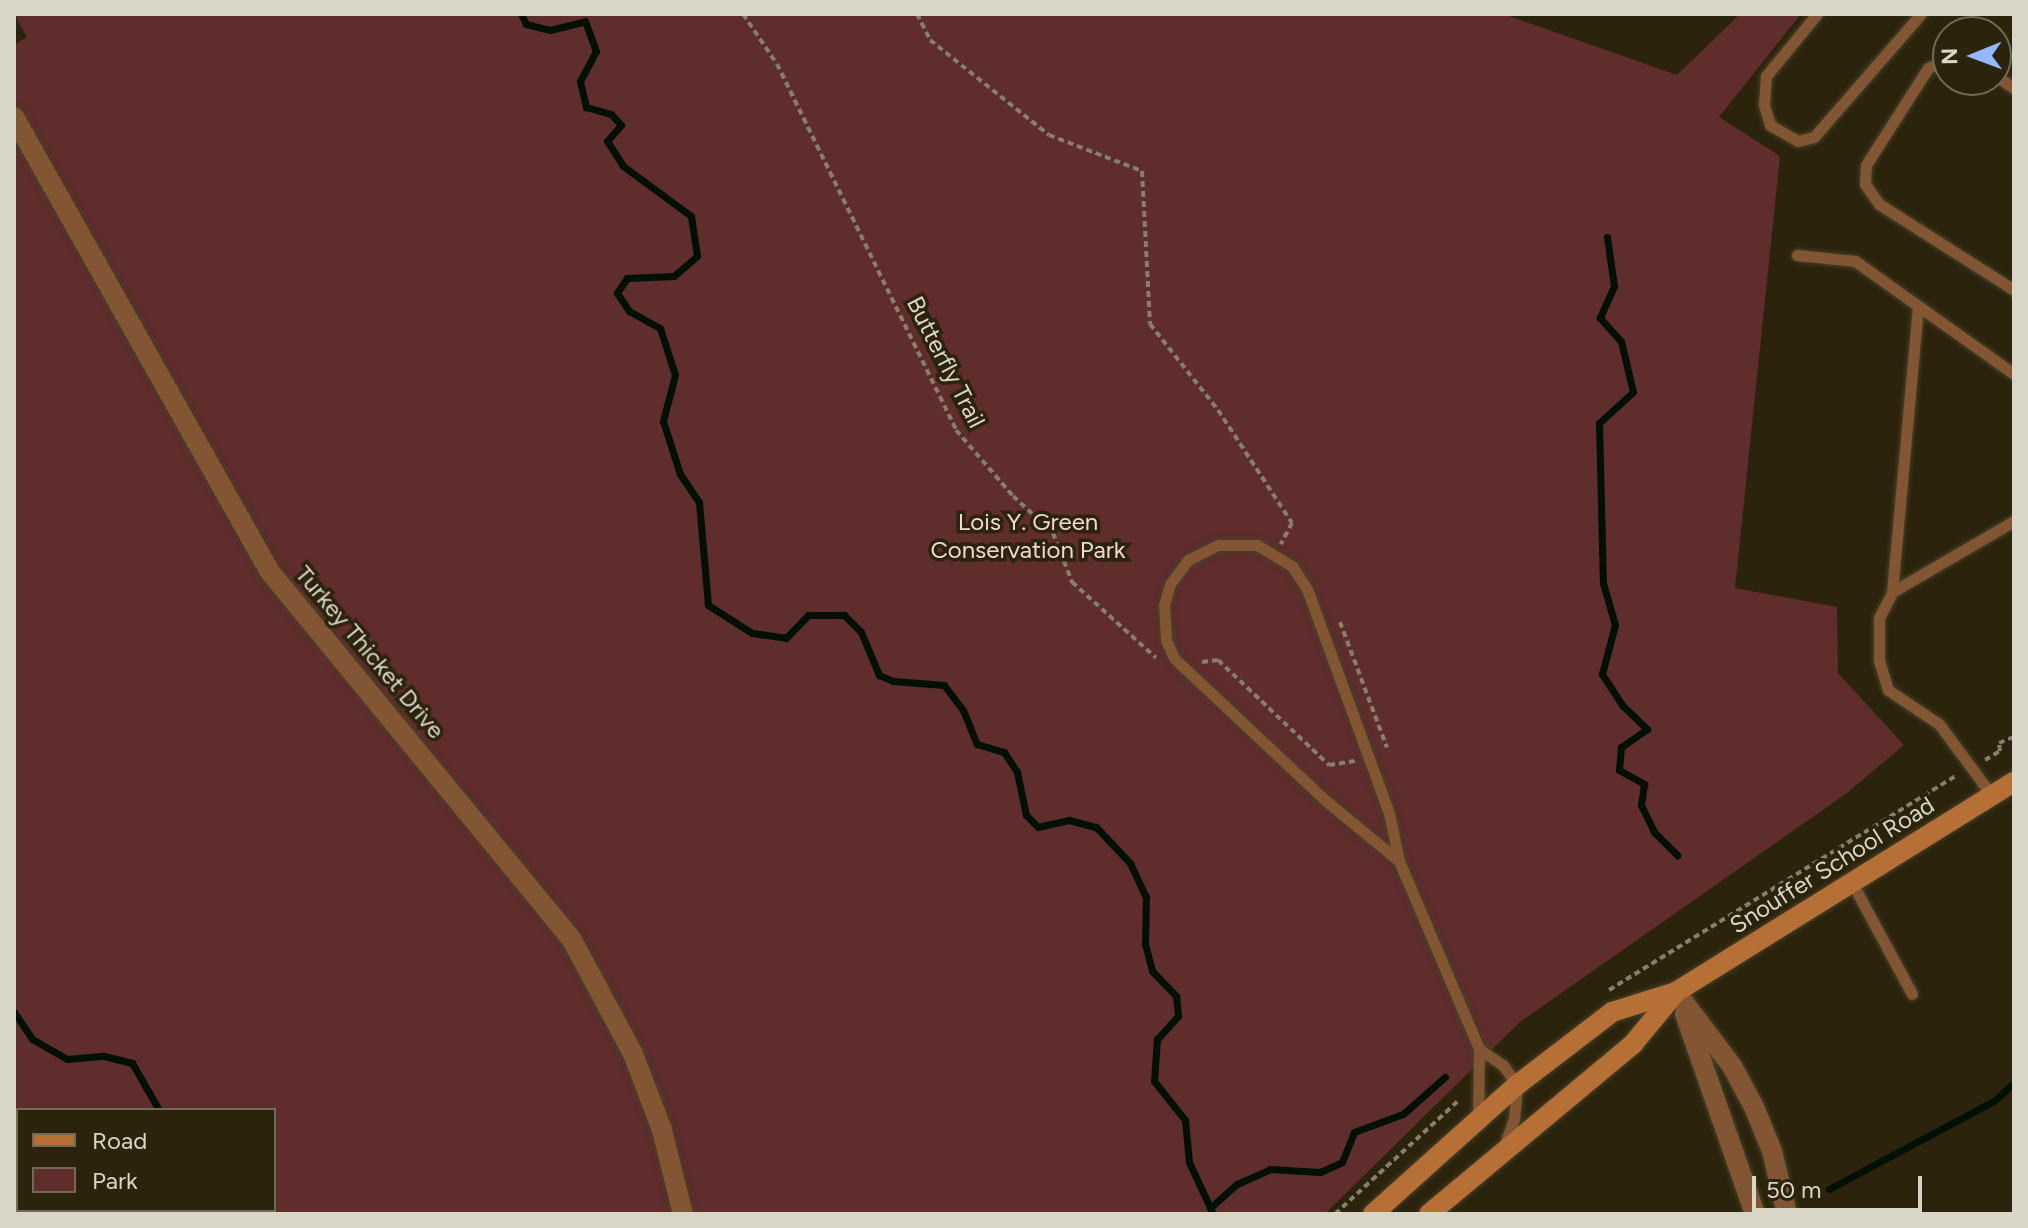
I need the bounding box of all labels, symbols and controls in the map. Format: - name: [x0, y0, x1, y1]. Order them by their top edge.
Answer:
- north arrow: [1932, 16, 2012, 96]
- text: N: [1936, 48, 1963, 65]
- street label: Butterfly Trail: [901, 292, 991, 432]
- park label: Lois Y. Green Conservation Park: [931, 508, 1125, 564]
- street label: Turkey Thicket Drive: [289, 560, 451, 744]
- street label: Snouffer School Road: [1724, 790, 1940, 940]
- legend: [16, 1108, 276, 1212]
- text: Road: [92, 1126, 147, 1155]
- scale bar: [1756, 1160, 1926, 1210]
- text: Park: [92, 1166, 138, 1195]
- text: 50 m: [1766, 1175, 1822, 1204]

